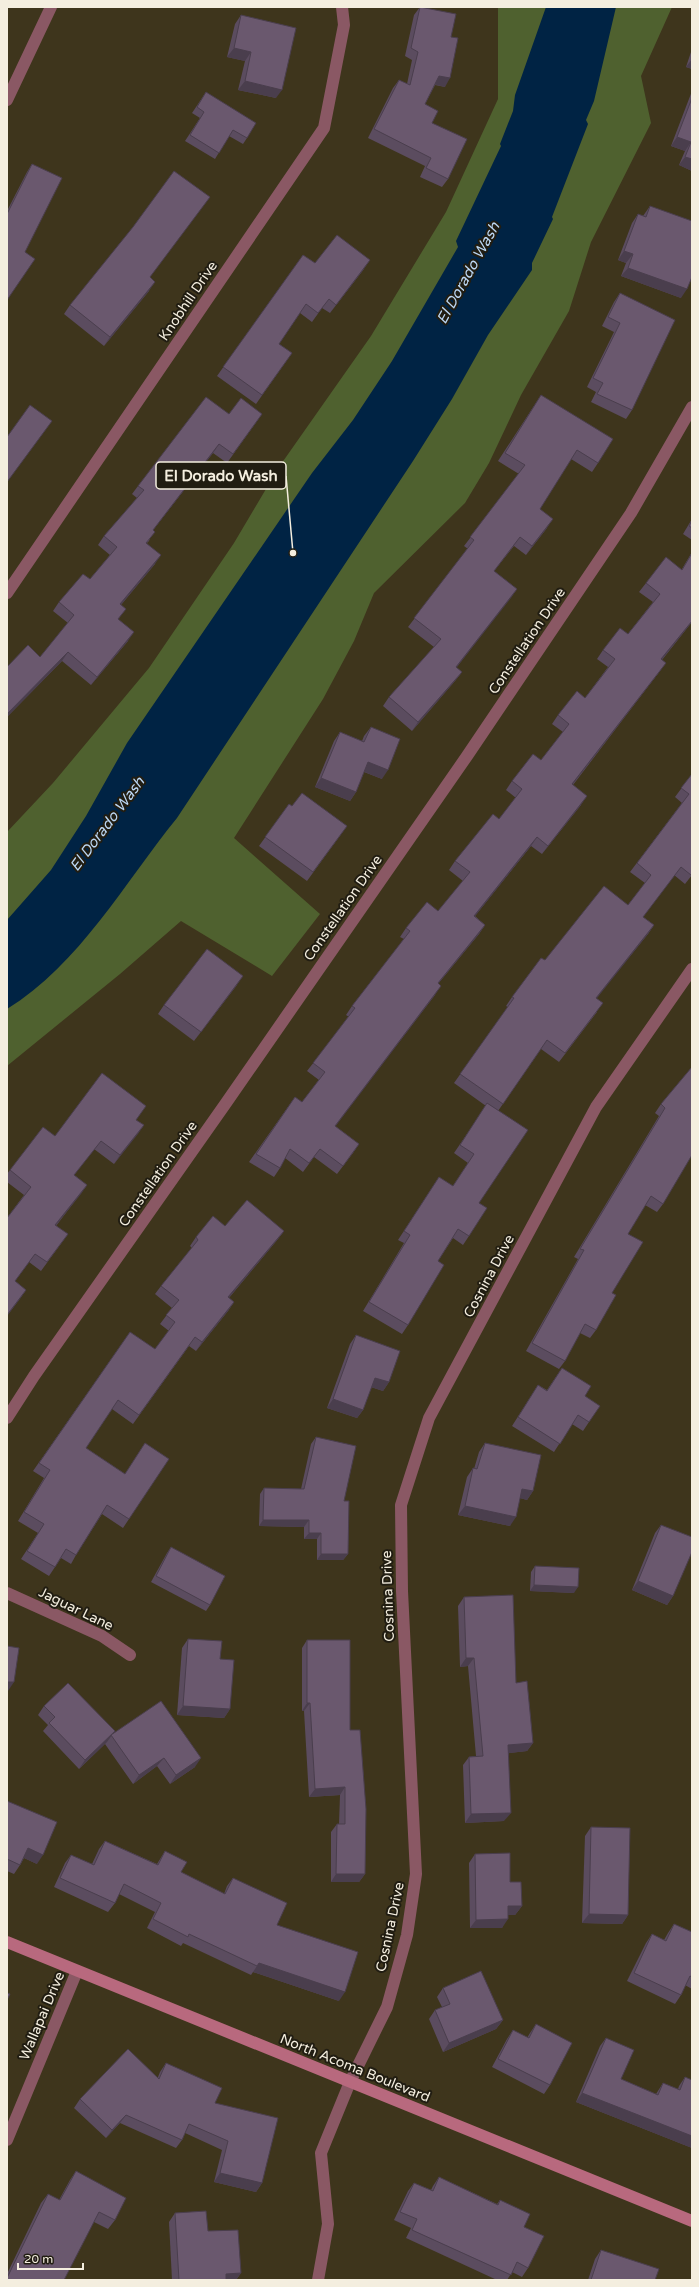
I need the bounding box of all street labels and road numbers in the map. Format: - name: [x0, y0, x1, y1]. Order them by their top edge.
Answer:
- street label: Knobhill Drive: [155, 258, 221, 344]
- street label: Constellation Drive: [485, 584, 569, 698]
- street label: Constellation Drive: [300, 852, 386, 964]
- street label: Constellation Drive: [115, 1118, 201, 1230]
- street label: Cosnina Drive: [460, 1232, 518, 1320]
- street label: Cosnina Drive: [378, 1550, 398, 1642]
- street label: Jaguar Lane: [36, 1584, 116, 1634]
- street label: Cosnina Drive: [372, 1881, 408, 1973]
- street label: Wallapai Drive: [16, 1969, 68, 2063]
- street label: North Acoma Boulevard: [278, 2030, 432, 2106]

